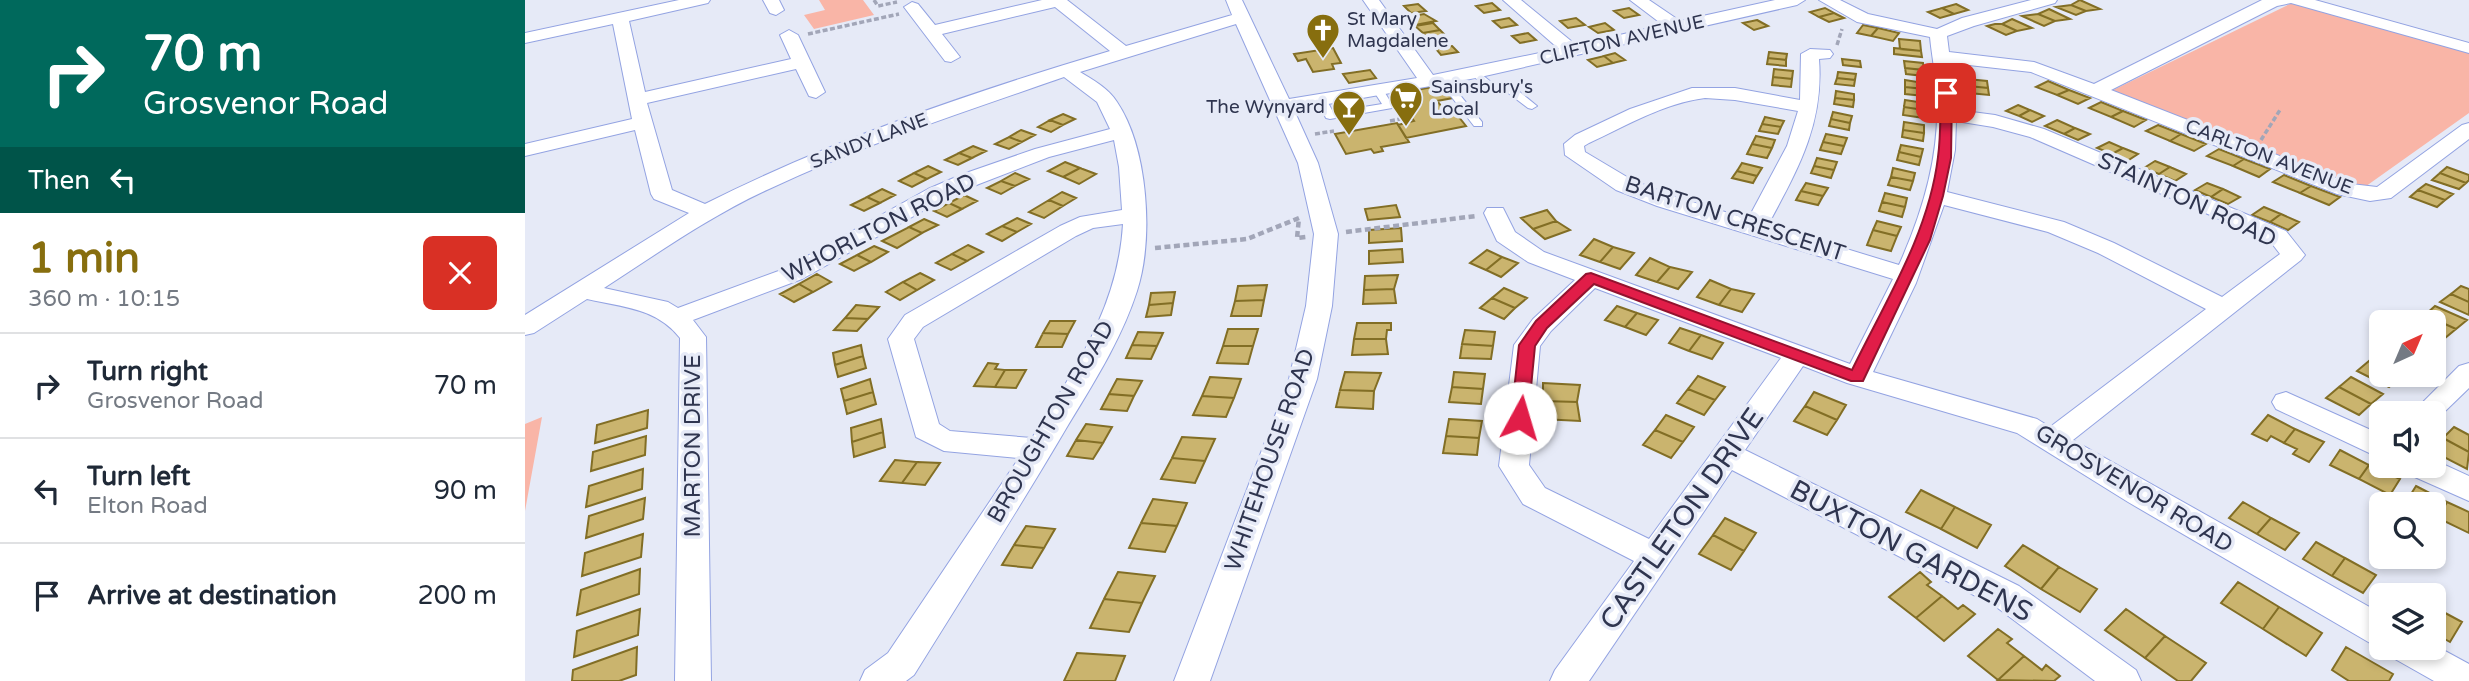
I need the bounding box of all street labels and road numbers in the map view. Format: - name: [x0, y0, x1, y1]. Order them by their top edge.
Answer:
- street label: CLIFTON AVENUE: [1538, 10, 1706, 70]
- street label: SANDY LANE: [807, 109, 931, 173]
- street label: CARLTON AVENUE: [2182, 115, 2356, 199]
- street label: STAINTON ROAD: [2093, 146, 2281, 254]
- street label: WHORLTON ROAD: [778, 167, 980, 289]
- street label: BARTON CRESCENT: [1621, 170, 1849, 268]
- street label: BROUGHTON ROAD: [982, 316, 1120, 528]
- street label: WHITEHOUSE ROAD: [1219, 345, 1321, 575]
- street label: MARTON DRIVE: [679, 354, 707, 538]
- street label: CASTLETON DRIVE: [1593, 402, 1771, 636]
- street label: GROSVENOR ROAD: [2030, 419, 2238, 559]
- street label: BUXTON GARDENS: [1784, 473, 2038, 629]

